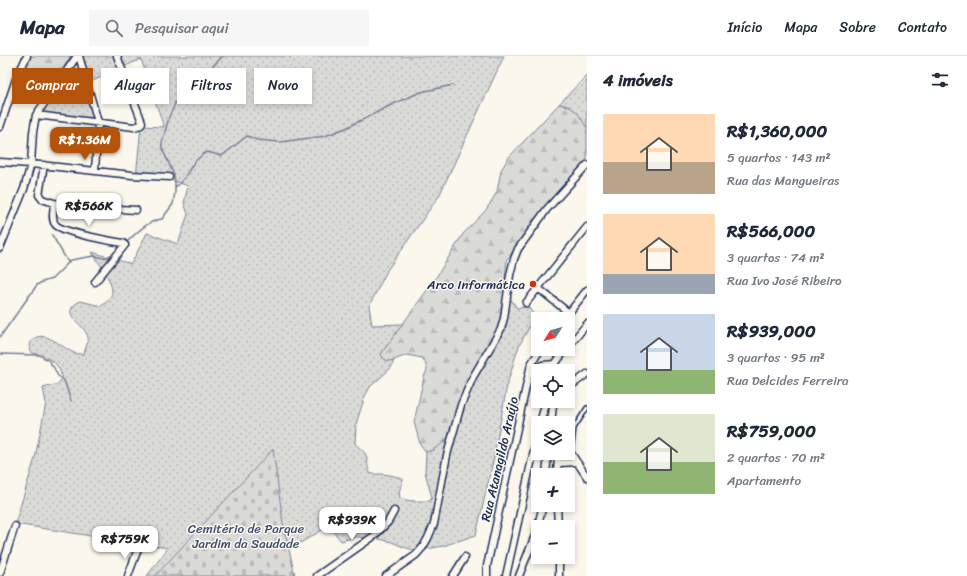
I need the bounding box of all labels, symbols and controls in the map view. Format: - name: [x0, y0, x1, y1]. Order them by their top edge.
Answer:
- search box: [89, 10, 369, 46]
- text: Mapa: [20, 11, 65, 44]
- text: Pesquisar aqui: [135, 15, 229, 41]
- text: Início: [728, 15, 762, 40]
- text: Mapa: [784, 15, 817, 40]
- text: Sobre: [839, 15, 876, 40]
- text: Contato: [898, 15, 947, 40]
- icon: search: [103, 17, 125, 39]
- text: 4 imóveis: [603, 65, 673, 95]
- chip: Comprar: [12, 68, 93, 104]
- chip: Alugar: [101, 68, 169, 104]
- chip: Filtros: [177, 68, 246, 104]
- chip: Novo: [254, 68, 312, 104]
- icon: filters: [929, 69, 951, 91]
- text: R$1,360,000: [727, 116, 827, 146]
- pin: R$1.36M: [48, 127, 122, 161]
- text: R$1.36M: [59, 128, 111, 151]
- icon: home: [635, 130, 683, 178]
- text: 5 quartos · 143 m²: [727, 146, 831, 169]
- text: Rua das Mangueiras: [727, 169, 839, 192]
- pin: R$566K: [56, 193, 122, 227]
- text: R$566K: [65, 194, 113, 217]
- text: R$566,000: [727, 216, 815, 246]
- icon: home: [635, 230, 683, 278]
- text: 3 quartos · 74 m²: [727, 246, 825, 269]
- text: Rua Ivo José Ribeiro: [727, 269, 842, 292]
- place label: Arco Informática: [426, 273, 525, 296]
- marker: Arco Informática: [528, 279, 538, 289]
- north arrow: [531, 312, 575, 356]
- map controls: [531, 312, 575, 564]
- text: R$939,000: [727, 316, 816, 346]
- icon: home: [635, 330, 683, 378]
- text: 3 quartos · 95 m²: [727, 346, 825, 369]
- button: locate: [531, 364, 575, 408]
- text: Rua Delcides Ferreira: [727, 369, 849, 392]
- street label: Rua Atanagildo Araújo: [474, 394, 525, 524]
- button: layers: [531, 416, 575, 460]
- text: R$759,000: [727, 416, 816, 446]
- icon: home: [635, 430, 683, 478]
- text: 2 quartos · 70 m²: [727, 446, 825, 469]
- button: +: [531, 468, 575, 512]
- text: Apartamento: [727, 469, 801, 492]
- pin: R$939K: [319, 507, 385, 541]
- text: R$939K: [328, 508, 376, 531]
- park label: Cemitério de Parque Jardim da Saudade: [188, 517, 304, 555]
- button: −: [531, 520, 575, 564]
- pin: R$759K: [92, 526, 158, 560]
- text: R$759K: [101, 527, 149, 550]

